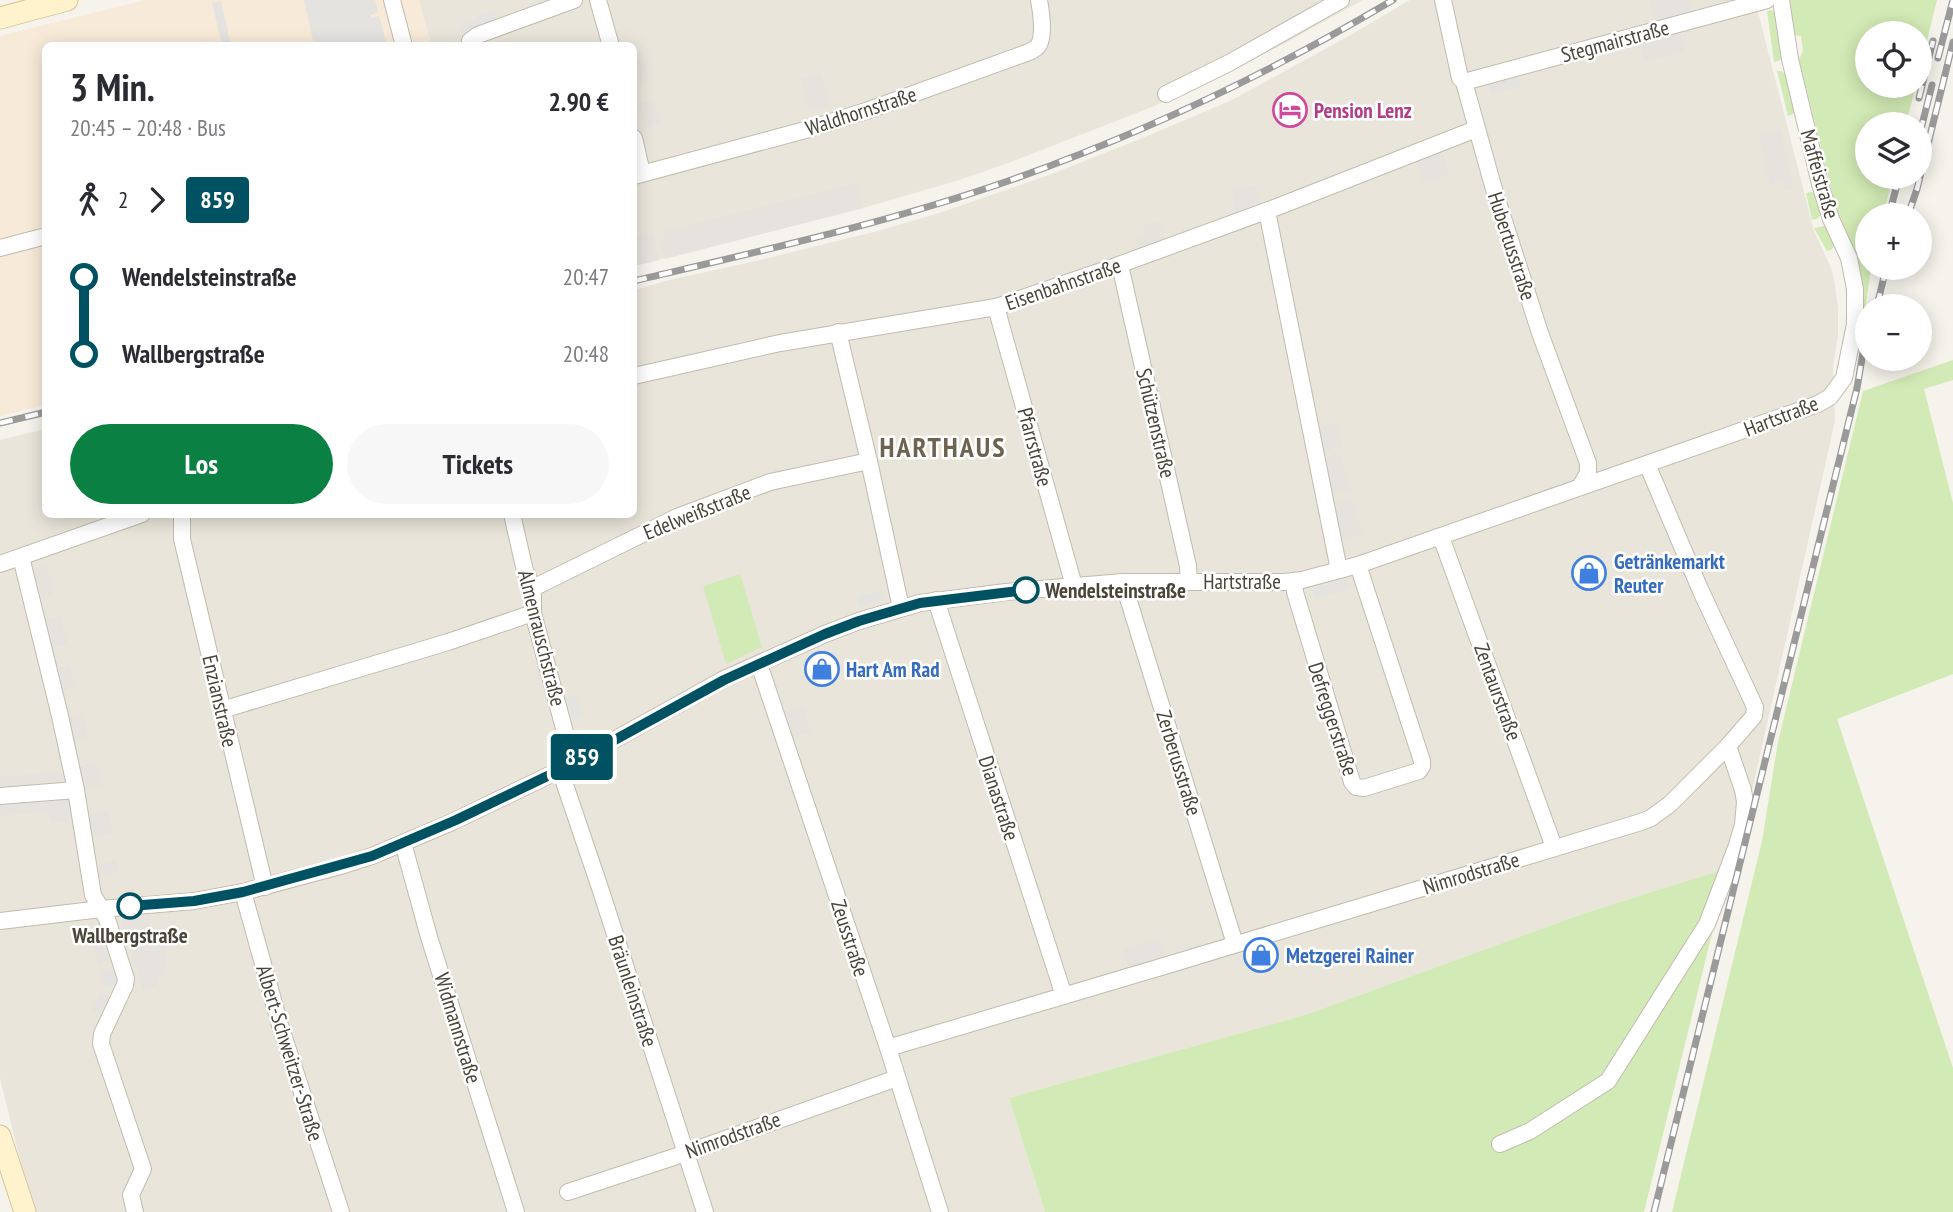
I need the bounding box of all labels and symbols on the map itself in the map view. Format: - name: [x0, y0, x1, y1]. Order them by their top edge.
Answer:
- street label: Stegmairstraße: [1558, 14, 1672, 68]
- street label: Waldhornstraße: [802, 80, 920, 142]
- hotel icon: Pension Lenz: [1271, 91, 1309, 129]
- place label: Pension Lenz: [1314, 97, 1412, 124]
- street label: Maffeistraße: [1794, 126, 1846, 222]
- street label: Hubertusstraße: [1482, 188, 1542, 304]
- street label: Eisenbahnstraße: [1002, 252, 1124, 316]
- street label: Schützenstraße: [1130, 366, 1182, 480]
- street label: Hartstraße: [1740, 389, 1822, 443]
- street label: Pfarrstraße: [1012, 405, 1058, 489]
- district label: HARTHAUS: [880, 428, 1006, 465]
- street label: Edelweißstraße: [639, 478, 755, 546]
- place label: Getränkemarkt Reuter: [1614, 548, 1725, 599]
- shop icon: Getränkemarkt Reuter: [1570, 554, 1608, 592]
- street label: Almenrauschstraße: [512, 567, 572, 709]
- street label: Hartstraße: [1203, 568, 1281, 595]
- marker: Wendelsteinstraße: [1013, 577, 1039, 603]
- place label: Wendelsteinstraße: [1044, 577, 1186, 604]
- street label: Zentaurstraße: [1468, 640, 1528, 744]
- shop icon: Hart Am Rad: [803, 650, 841, 688]
- street label: Enzianstraße: [196, 652, 244, 750]
- place label: Hart Am Rad: [846, 656, 940, 683]
- street label: Defreggerstraße: [1302, 659, 1364, 779]
- street label: Zerberusstraße: [1150, 707, 1208, 819]
- line badge: 859: [542, 734, 622, 780]
- street label: Dianastraße: [973, 752, 1025, 844]
- street label: Nimrodstraße: [1420, 846, 1522, 900]
- marker: Wallbergstraße: [117, 893, 143, 919]
- street label: Zeusstraße: [825, 896, 875, 980]
- place label: Wallbergstraße: [71, 922, 188, 949]
- street label: Bräunleinstraße: [602, 932, 664, 1050]
- shop icon: Metzgerei Rainer: [1242, 936, 1280, 974]
- place label: Metzgerei Rainer: [1286, 942, 1415, 969]
- street label: Albert-Schweitzer-Straße: [250, 962, 330, 1144]
- street label: Widmannstraße: [428, 969, 488, 1087]
- street label: Nimrodstraße: [682, 1105, 784, 1165]

